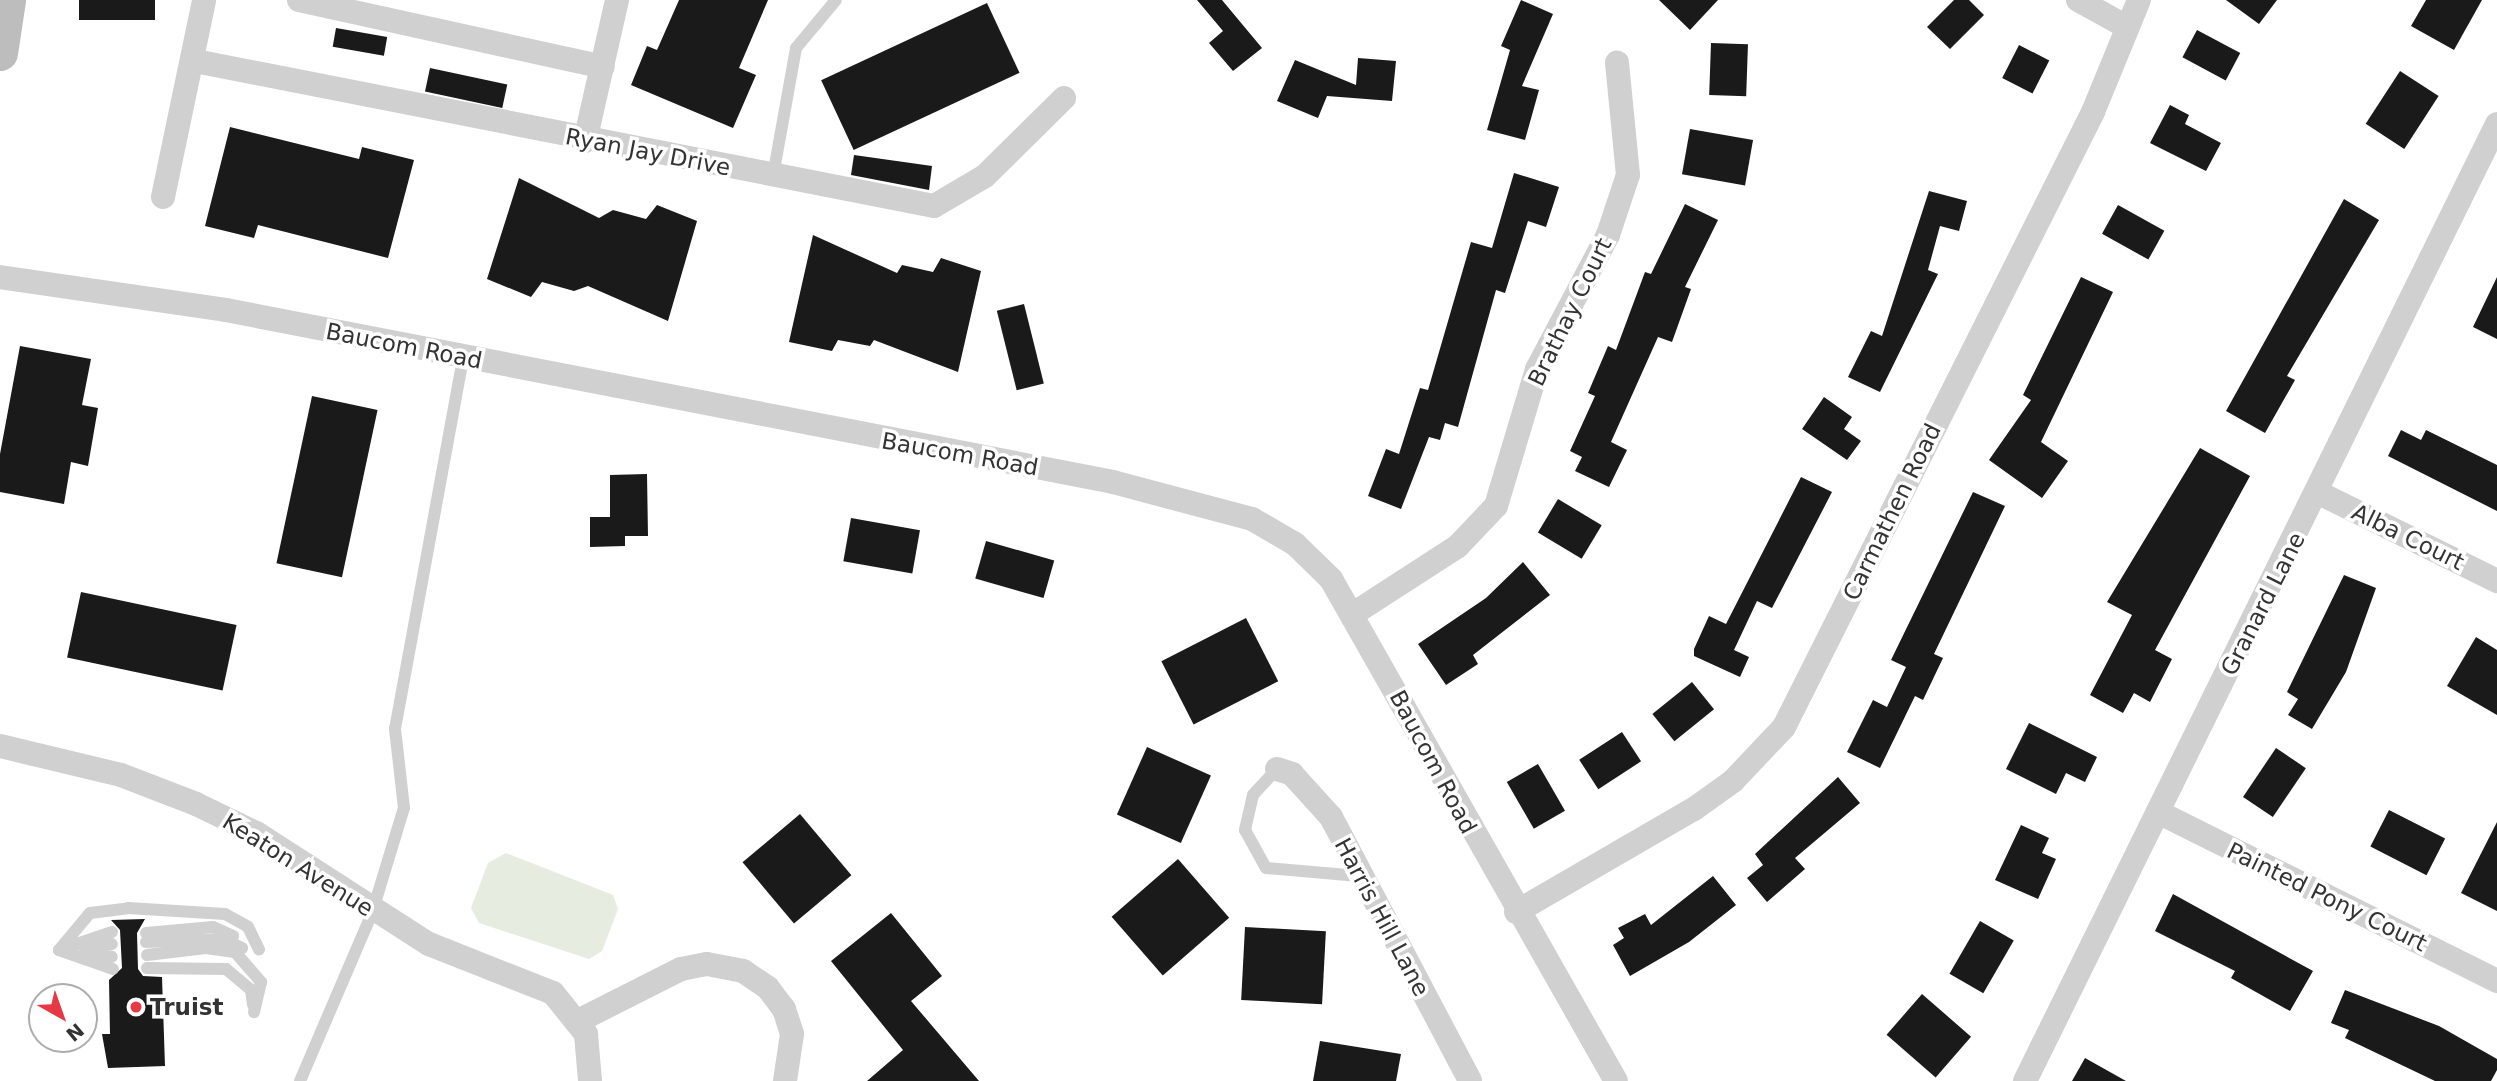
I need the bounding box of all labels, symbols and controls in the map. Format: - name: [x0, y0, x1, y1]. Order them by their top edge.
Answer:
- street label: Ryan Jay Drive: [563, 122, 733, 182]
- street label: Brathay Court: [1522, 234, 1618, 390]
- street label: Baucom Road: [324, 317, 484, 375]
- street label: Carmathen Road: [1837, 419, 1947, 605]
- street label: Baucom Road: [880, 427, 1040, 481]
- street label: Alba Court: [2347, 498, 2469, 576]
- street label: Granard Lane: [2215, 528, 2311, 680]
- street label: Baucom Road: [1384, 686, 1482, 838]
- street label: Keaton Avenue: [217, 808, 379, 922]
- street label: Harris Hill Lane: [1329, 833, 1435, 1001]
- street label: Painted Pony Court: [2223, 837, 2431, 957]
- north arrow: [28, 983, 98, 1053]
- place label: Truist: [150, 993, 223, 1021]
- marker: Truist: [128, 999, 144, 1015]
- text: N: [62, 1019, 88, 1046]

